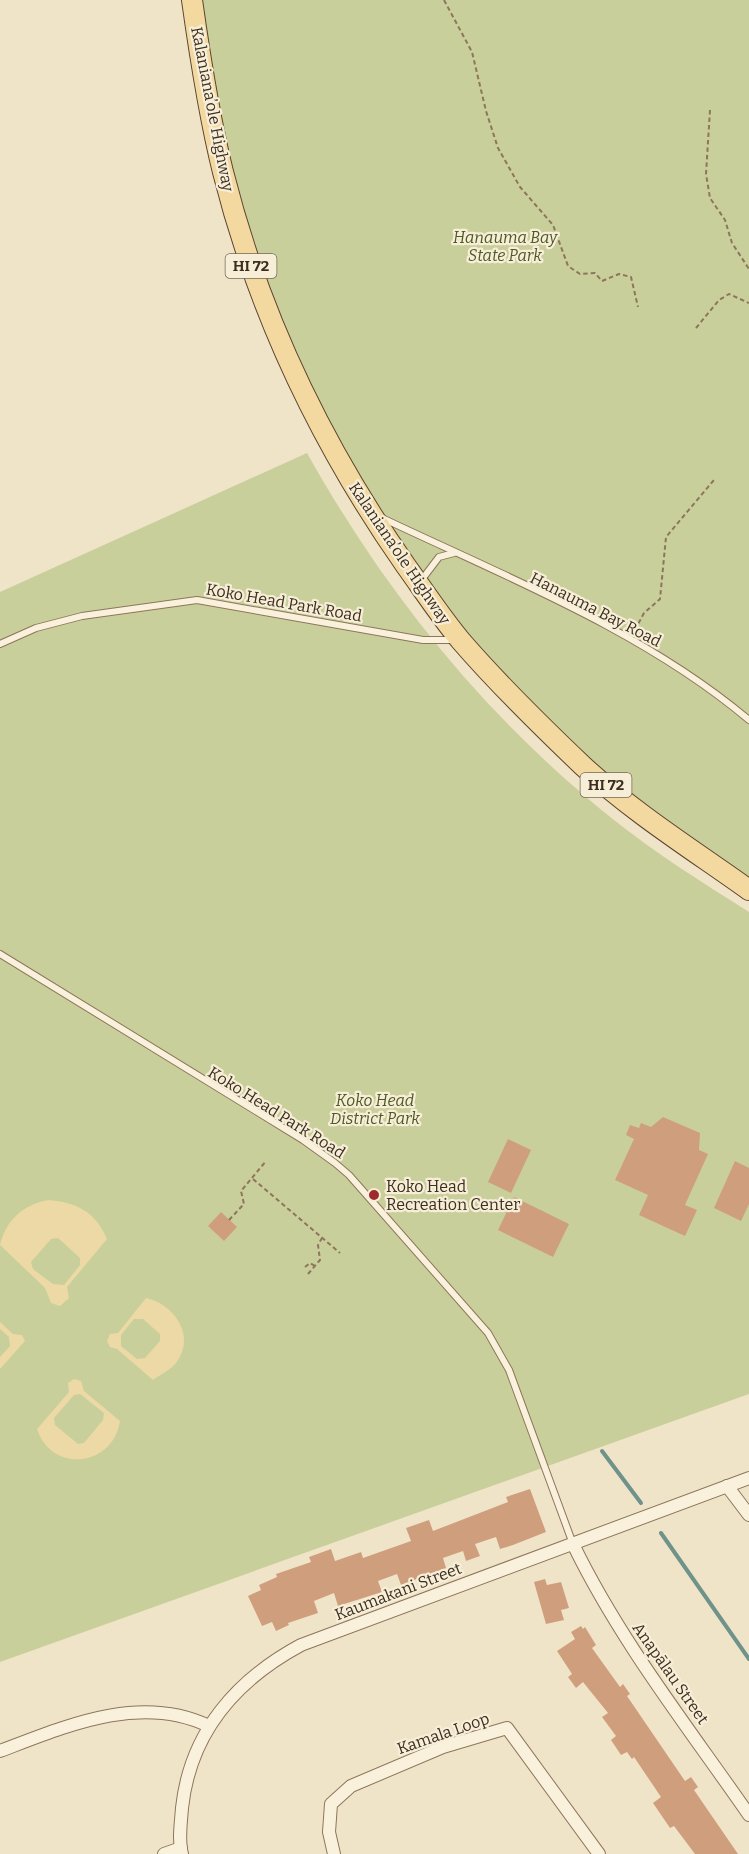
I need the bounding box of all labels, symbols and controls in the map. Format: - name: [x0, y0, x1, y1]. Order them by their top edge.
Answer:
- street label: Kalaniana’ole Highway: [187, 25, 238, 194]
- park label: Hanauma Bay State Park: [453, 228, 558, 265]
- road number: HI 72: [226, 254, 276, 278]
- street label: Kalaniana’ole Highway: [345, 478, 455, 628]
- street label: Hanauma Bay Road: [527, 568, 665, 651]
- street label: Koko Head Park Road: [204, 579, 364, 626]
- road number: HI 72: [580, 773, 632, 797]
- street label: Koko Head Park Road: [205, 1063, 349, 1163]
- park label: Koko Head District Park: [330, 1091, 420, 1128]
- place label: Koko Head Recreation Center: [386, 1177, 520, 1214]
- marker: Koko Head Recreation Center: [367, 1188, 381, 1202]
- street label: Kaumakani Street: [332, 1559, 464, 1624]
- street label: Anapālau Street: [628, 1619, 713, 1728]
- street label: Kamala Loop: [395, 1709, 492, 1758]

